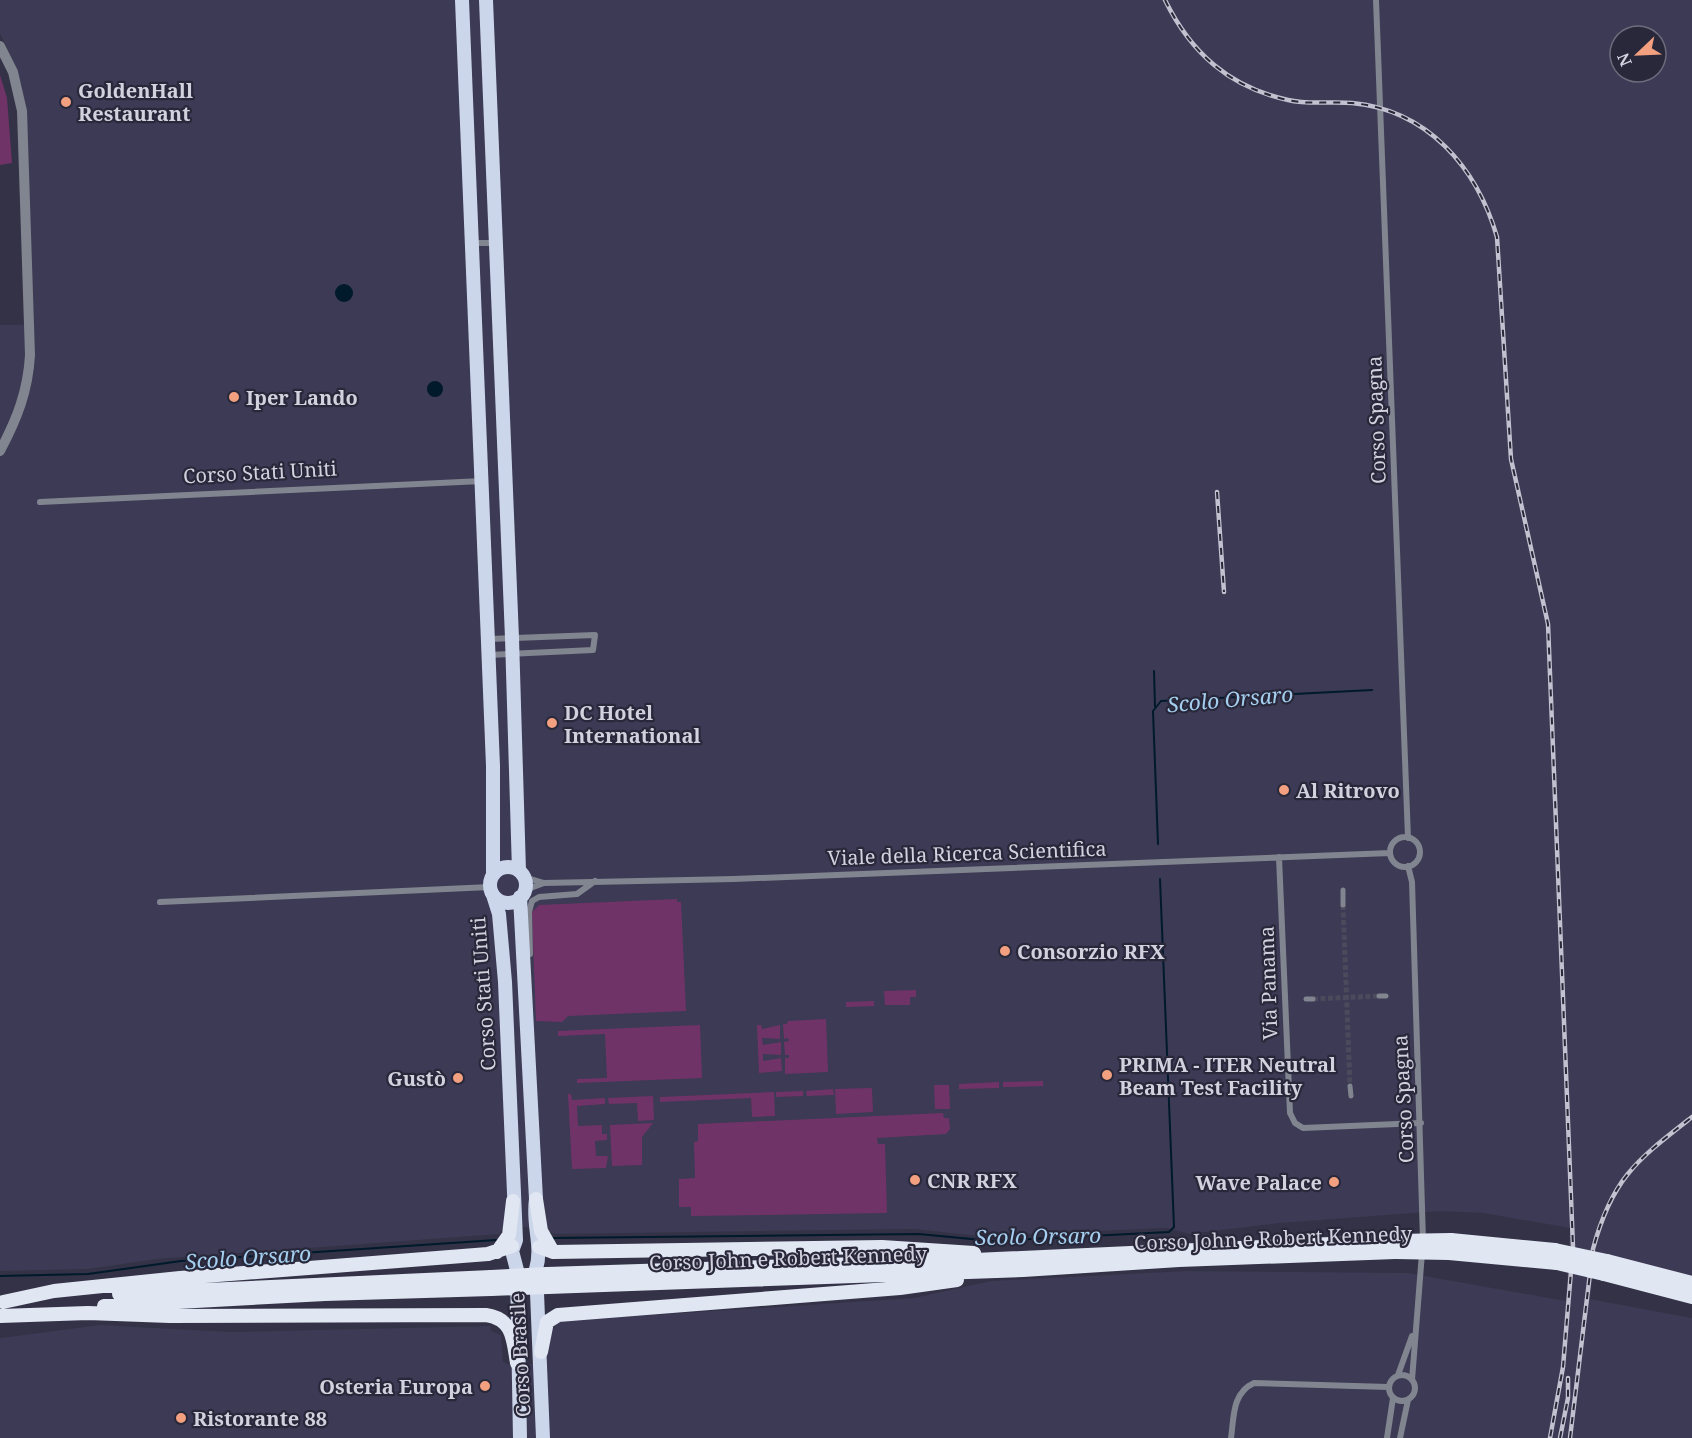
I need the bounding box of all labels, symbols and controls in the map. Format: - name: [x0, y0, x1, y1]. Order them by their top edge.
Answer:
- north arrow: [1608, 24, 1668, 84]
- text: N: [1611, 49, 1637, 70]
- place label: GoldenHall Restaurant: [78, 77, 193, 127]
- marker: GoldenHall Restaurant: [59, 95, 73, 109]
- street label: Corso Spagna: [1360, 355, 1392, 485]
- place label: Iper Lando: [246, 384, 358, 411]
- marker: Iper Lando: [227, 390, 241, 404]
- street label: Corso Stati Uniti: [182, 454, 338, 490]
- water label: Scolo Orsaro: [1166, 680, 1294, 718]
- place label: DC Hotel International: [564, 699, 701, 749]
- marker: DC Hotel International: [545, 716, 559, 730]
- place label: Al Ritrovo: [1296, 777, 1400, 804]
- marker: Al Ritrovo: [1277, 783, 1291, 797]
- street label: Viale della Ricerca Scientifica: [827, 835, 1107, 871]
- street label: Corso Stati Uniti: [464, 916, 502, 1072]
- street label: Via Panama: [1253, 926, 1283, 1040]
- place label: Consorzio RFX: [1017, 938, 1165, 965]
- marker: Consorzio RFX: [998, 944, 1012, 958]
- street label: Corso Spagna: [1386, 1034, 1420, 1164]
- place label: PRIMA - ITER Neutral Beam Test Facility: [1119, 1051, 1336, 1101]
- place label: Gustò: [387, 1065, 446, 1092]
- marker: PRIMA - ITER Neutral Beam Test Facility: [1100, 1068, 1114, 1082]
- marker: Gustò: [451, 1071, 465, 1085]
- place label: CNR RFX: [927, 1167, 1017, 1194]
- place label: Wave Palace: [1195, 1169, 1322, 1196]
- marker: CNR RFX: [908, 1173, 922, 1187]
- marker: Wave Palace: [1327, 1175, 1341, 1189]
- street label: Corso John e Robert Kennedy: [1134, 1220, 1413, 1256]
- water label: Scolo Orsaro: [975, 1221, 1101, 1251]
- water label: Scolo Orsaro: [184, 1239, 312, 1275]
- street label: Corso John e Robert Kennedy: [649, 1240, 928, 1276]
- street label: Corso Brasile: [503, 1292, 537, 1418]
- place label: Osteria Europa: [319, 1373, 473, 1400]
- marker: Osteria Europa: [478, 1379, 492, 1393]
- place label: Ristorante 88: [193, 1405, 327, 1432]
- marker: Ristorante 88: [174, 1411, 188, 1425]

